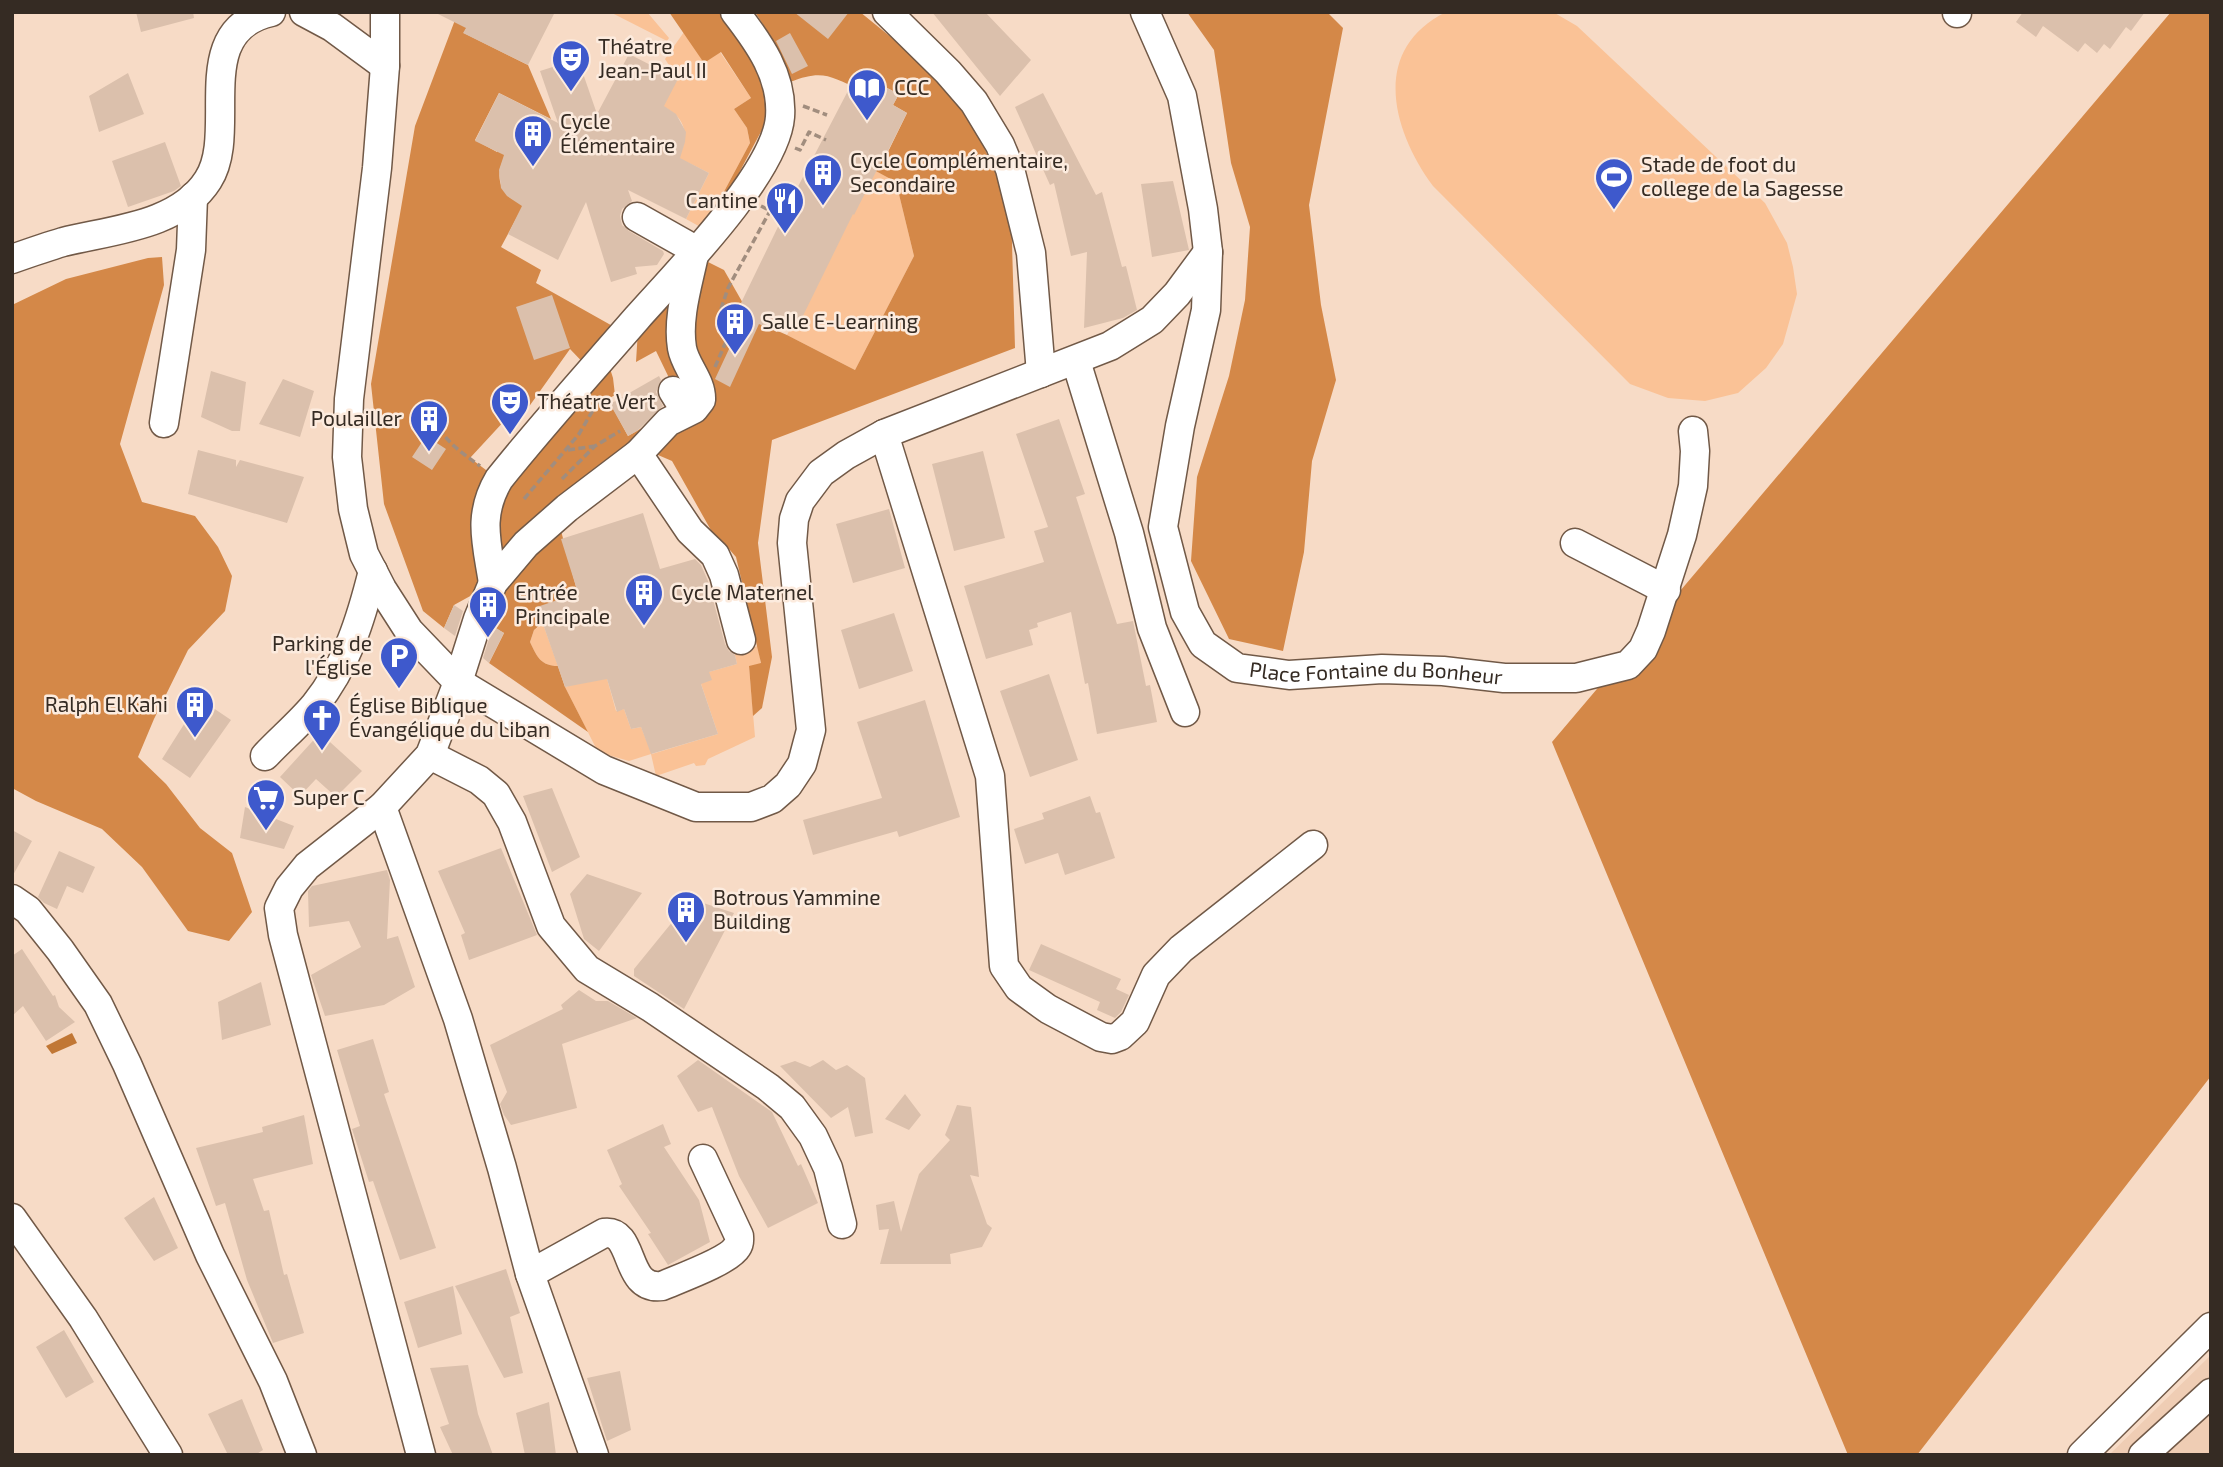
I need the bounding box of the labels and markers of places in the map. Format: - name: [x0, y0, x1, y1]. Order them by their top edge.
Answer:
- place label: Théatre Jean-Paul II: [598, 33, 707, 82]
- theatre icon: Théatre Jean-Paul II: [550, 38, 592, 93]
- library icon: CCC: [846, 67, 888, 122]
- place label: CCC: [894, 74, 929, 99]
- place label: Cycle Élémentaire: [560, 108, 675, 157]
- building icon: Cycle Élémentaire: [512, 113, 554, 168]
- place label: Cycle Complémentaire, Secondaire: [850, 147, 1068, 196]
- place label: Stade de foot du college de la Sagesse: [1641, 151, 1844, 200]
- building icon: Cycle Complémentaire, Secondaire: [802, 152, 844, 207]
- sports icon: Stade de foot du college de la Sagesse: [1593, 156, 1635, 211]
- restaurant icon: Cantine: [764, 180, 806, 235]
- place label: Cantine: [686, 187, 758, 212]
- building icon: Salle E-Learning: [714, 301, 756, 356]
- place label: Salle E-Learning: [762, 308, 918, 333]
- theatre icon: Théatre Vert: [489, 381, 531, 436]
- place label: Théatre Vert: [537, 388, 656, 413]
- building icon: Poulailler: [408, 398, 450, 453]
- place label: Poulailler: [311, 405, 403, 430]
- building icon: Cycle Maternel: [623, 572, 665, 627]
- place label: Entrée Principale: [515, 579, 610, 628]
- place label: Cycle Maternel: [671, 579, 814, 604]
- building icon: Entrée Principale: [467, 584, 509, 639]
- place label: Parking de l'Église: [272, 630, 372, 679]
- parking icon: Parking de l'Église: [378, 635, 420, 690]
- building icon: Ralph El Kahi: [174, 684, 216, 739]
- place label: Ralph El Kahi: [45, 691, 168, 716]
- place label: Église Biblique Évangélique du Liban: [349, 692, 550, 741]
- church icon: Église Biblique Évangélique du Liban: [301, 697, 343, 752]
- supermarket icon: Super C: [245, 777, 287, 832]
- place label: Super C: [293, 784, 365, 809]
- place label: Botrous Yammine Building: [713, 884, 881, 933]
- building icon: Botrous Yammine Building: [665, 889, 707, 944]

